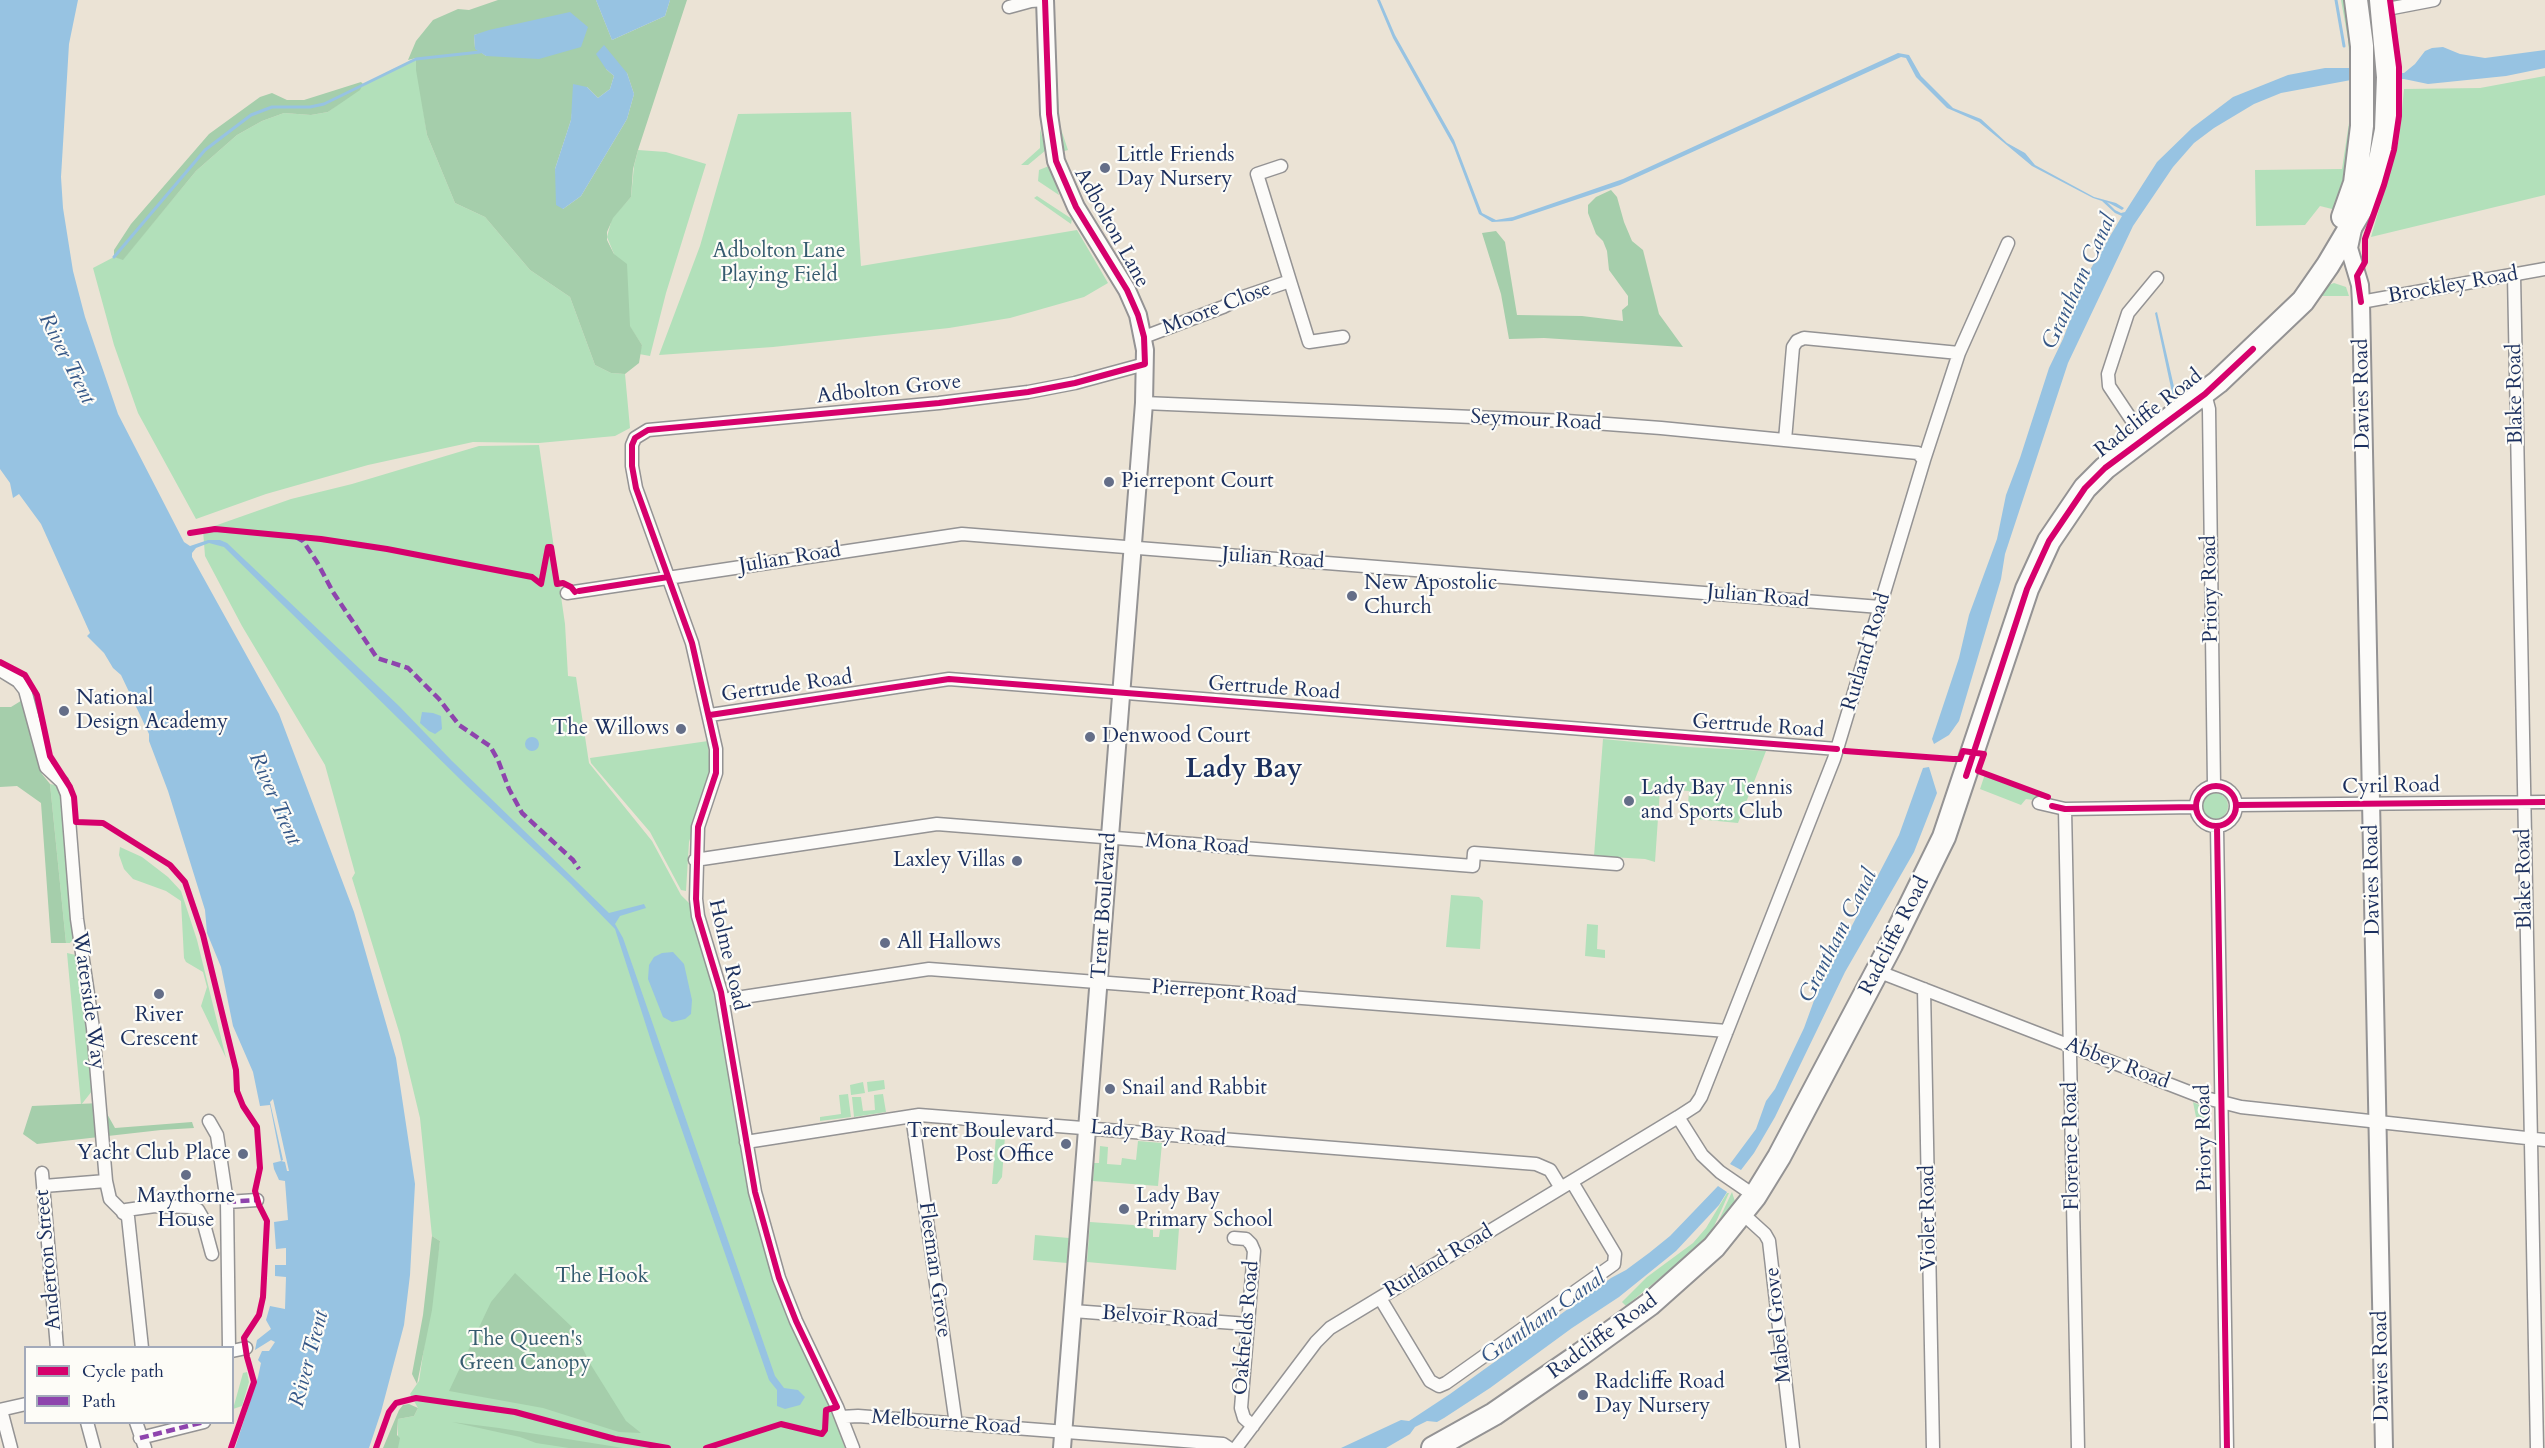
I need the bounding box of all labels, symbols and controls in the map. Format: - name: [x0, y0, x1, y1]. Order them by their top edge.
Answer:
- place label: Little Friends Day Nursery: [1117, 143, 1235, 193]
- marker: Little Friends Day Nursery: [1098, 161, 1112, 175]
- street label: Adbolton Lane: [1068, 164, 1154, 292]
- water label: Grantham Canal: [2037, 210, 2123, 354]
- park label: Adbolton Lane Playing Field: [713, 239, 845, 289]
- street label: Brockley Road: [2386, 262, 2520, 310]
- street label: Moore Close: [1159, 277, 1275, 341]
- water label: River Trent: [32, 309, 100, 409]
- street label: Davies Road: [2349, 338, 2377, 450]
- street label: Blake Road: [2503, 343, 2529, 445]
- street label: Radcliffe Road: [2090, 364, 2208, 464]
- street label: Adbolton Grove: [815, 370, 963, 410]
- street label: Seymour Road: [1470, 405, 1602, 437]
- place label: Pierrepont Court: [1121, 469, 1274, 495]
- marker: Pierrepont Court: [1102, 475, 1116, 489]
- street label: Priory Road: [2197, 535, 2225, 643]
- street label: Julian Road: [737, 539, 843, 579]
- street label: Julian Road: [1221, 543, 1325, 575]
- place label: New Apostolic Church: [1364, 571, 1497, 621]
- street label: Julian Road: [1706, 580, 1810, 614]
- marker: New Apostolic Church: [1345, 589, 1359, 603]
- street label: Rutland Road: [1837, 590, 1897, 714]
- street label: Gertrude Road: [720, 665, 854, 709]
- street label: Gertrude Road: [1207, 672, 1341, 706]
- place label: National Design Academy: [76, 686, 228, 736]
- marker: National Design Academy: [57, 704, 71, 718]
- street label: Gertrude Road: [1691, 710, 1825, 744]
- place label: The Willows: [552, 716, 669, 742]
- marker: The Willows: [674, 722, 688, 736]
- place label: Denwood Court: [1102, 724, 1250, 750]
- marker: Denwood Court: [1083, 730, 1097, 744]
- water label: River Trent: [242, 749, 306, 849]
- district label: Lady Bay: [1186, 755, 1302, 787]
- street label: Cyril Road: [2342, 774, 2440, 800]
- place label: Lady Bay Tennis and Sports Club: [1641, 776, 1793, 826]
- marker: Lady Bay Tennis and Sports Club: [1622, 794, 1636, 808]
- street label: Davies Road: [2359, 824, 2387, 936]
- street label: Blake Road: [2512, 828, 2538, 930]
- street label: Mona Road: [1144, 829, 1250, 861]
- street label: Trent Boulevard: [1087, 832, 1123, 980]
- place label: Laxley Villas: [893, 848, 1005, 874]
- marker: Laxley Villas: [1010, 854, 1024, 868]
- water label: Grantham Canal: [1794, 865, 1884, 1007]
- street label: Radcliffe Road: [1854, 873, 1936, 999]
- street label: Holme Road: [702, 897, 752, 1013]
- place label: All Hallows: [897, 930, 1001, 956]
- street label: Waterside Way: [66, 931, 110, 1071]
- marker: All Hallows: [878, 936, 892, 950]
- street label: Pierrepont Road: [1150, 975, 1298, 1011]
- marker: River Crescent: [152, 987, 166, 1001]
- place label: River Crescent: [120, 1003, 198, 1053]
- street label: Abbey Road: [2061, 1033, 2173, 1095]
- place label: Snail and Rabbit: [1122, 1076, 1267, 1102]
- street label: Florence Road: [2058, 1081, 2086, 1211]
- marker: Snail and Rabbit: [1103, 1082, 1117, 1096]
- street label: Priory Road: [2191, 1084, 2219, 1192]
- street label: Lady Bay Road: [1089, 1116, 1227, 1152]
- place label: Trent Boulevard Post Office: [907, 1119, 1054, 1169]
- marker: Trent Boulevard Post Office: [1059, 1137, 1073, 1151]
- place label: Yacht Club Place: [77, 1141, 231, 1167]
- marker: Yacht Club Place: [236, 1147, 250, 1161]
- street label: Violet Road: [1915, 1165, 1943, 1271]
- marker: Maythorne House: [179, 1168, 193, 1182]
- place label: Maythorne House: [137, 1184, 235, 1234]
- place label: Lady Bay Primary School: [1136, 1184, 1273, 1234]
- street label: Anderton Street: [30, 1189, 68, 1331]
- street label: Fleeman Grove: [912, 1201, 956, 1339]
- marker: Lady Bay Primary School: [1117, 1202, 1131, 1216]
- street label: Rutland Road: [1380, 1220, 1498, 1304]
- street label: Oakfields Road: [1229, 1260, 1265, 1396]
- park label: The Hook: [555, 1264, 649, 1290]
- water label: Grantham Canal: [1477, 1265, 1611, 1371]
- street label: Mabel Grove: [1760, 1266, 1798, 1384]
- street label: Radcliffe Road: [1543, 1289, 1663, 1385]
- street label: Belvoir Road: [1101, 1301, 1219, 1335]
- water label: River Trent: [284, 1308, 336, 1410]
- street label: Davies Road: [2368, 1310, 2396, 1422]
- park label: The Queen's Green Canopy: [459, 1327, 591, 1377]
- legend: [24, 1346, 234, 1424]
- text: Cycle path: [82, 1359, 164, 1384]
- place label: Radcliffe Road Day Nursery: [1595, 1370, 1725, 1420]
- marker: Radcliffe Road Day Nursery: [1576, 1388, 1590, 1402]
- text: Path: [82, 1389, 116, 1414]
- street label: Melbourne Road: [870, 1405, 1022, 1441]

